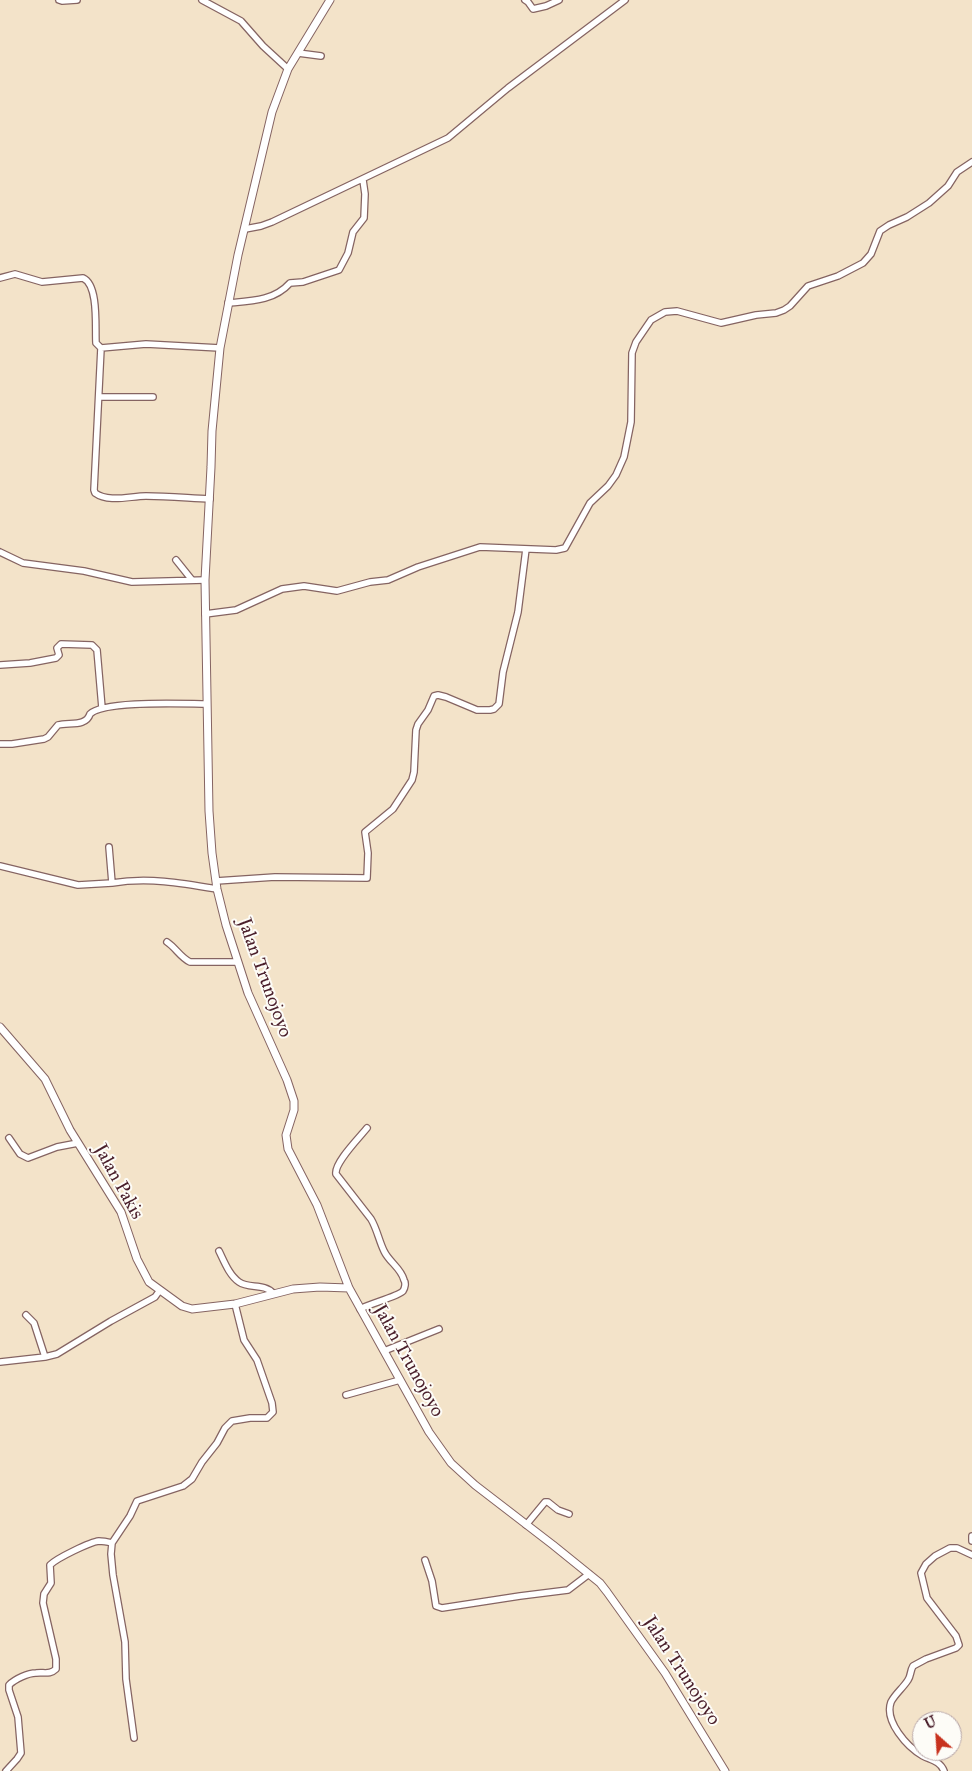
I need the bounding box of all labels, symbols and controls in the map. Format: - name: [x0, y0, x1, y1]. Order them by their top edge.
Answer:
- street label: Jalan Trunojoyo: [232, 915, 296, 1041]
- street label: Jalan Pakis: [88, 1140, 148, 1224]
- street label: Jalan Trunojoyo: [368, 1301, 448, 1421]
- street label: Jalan Trunojoyo: [637, 1612, 725, 1730]
- north arrow: [912, 1711, 962, 1761]
- text: U: [922, 1713, 939, 1733]

